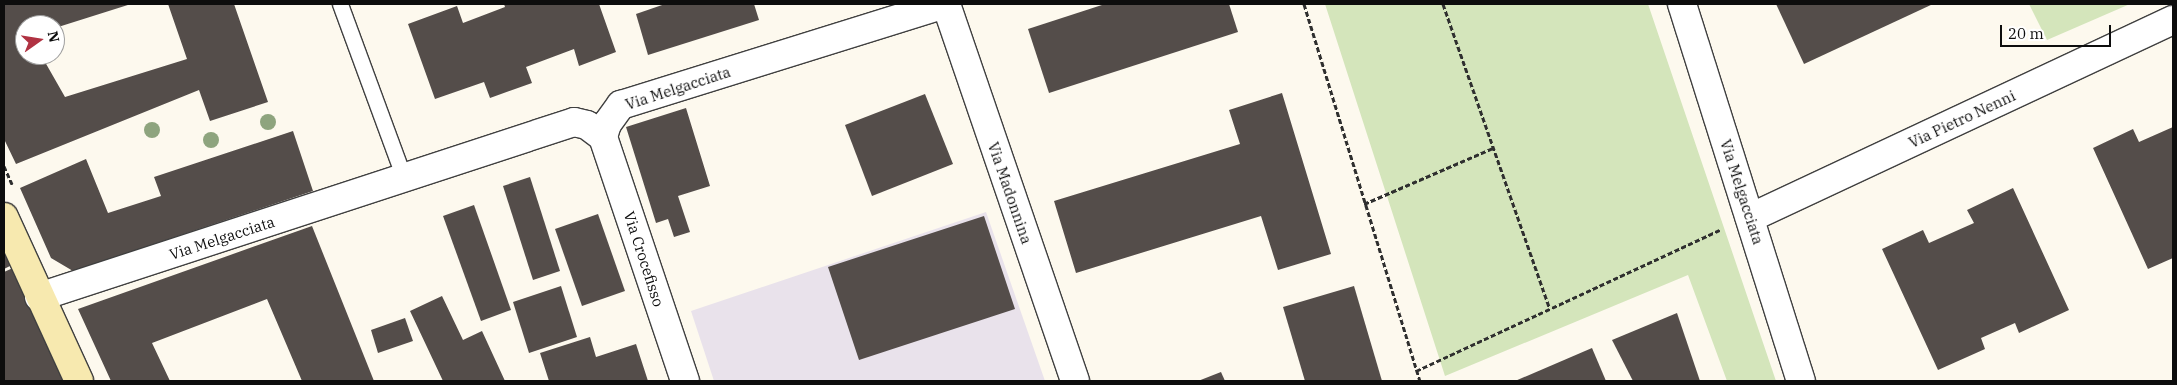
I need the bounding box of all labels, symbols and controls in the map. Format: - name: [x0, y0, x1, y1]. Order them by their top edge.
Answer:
- north arrow: [15, 15, 65, 65]
- scale bar: [2002, 15, 2113, 47]
- text: 20 m: [2008, 24, 2044, 43]
- text: N: [44, 29, 64, 44]
- street label: Via Melgacciata: [623, 63, 733, 113]
- street label: Via Pietro Nenni: [1906, 86, 2018, 152]
- street label: Via Melgacciata: [1717, 137, 1767, 247]
- street label: Via Madonnina: [984, 140, 1036, 246]
- street label: Via Crocefisso: [620, 209, 668, 309]
- street label: Via Melgacciata: [167, 213, 277, 263]

